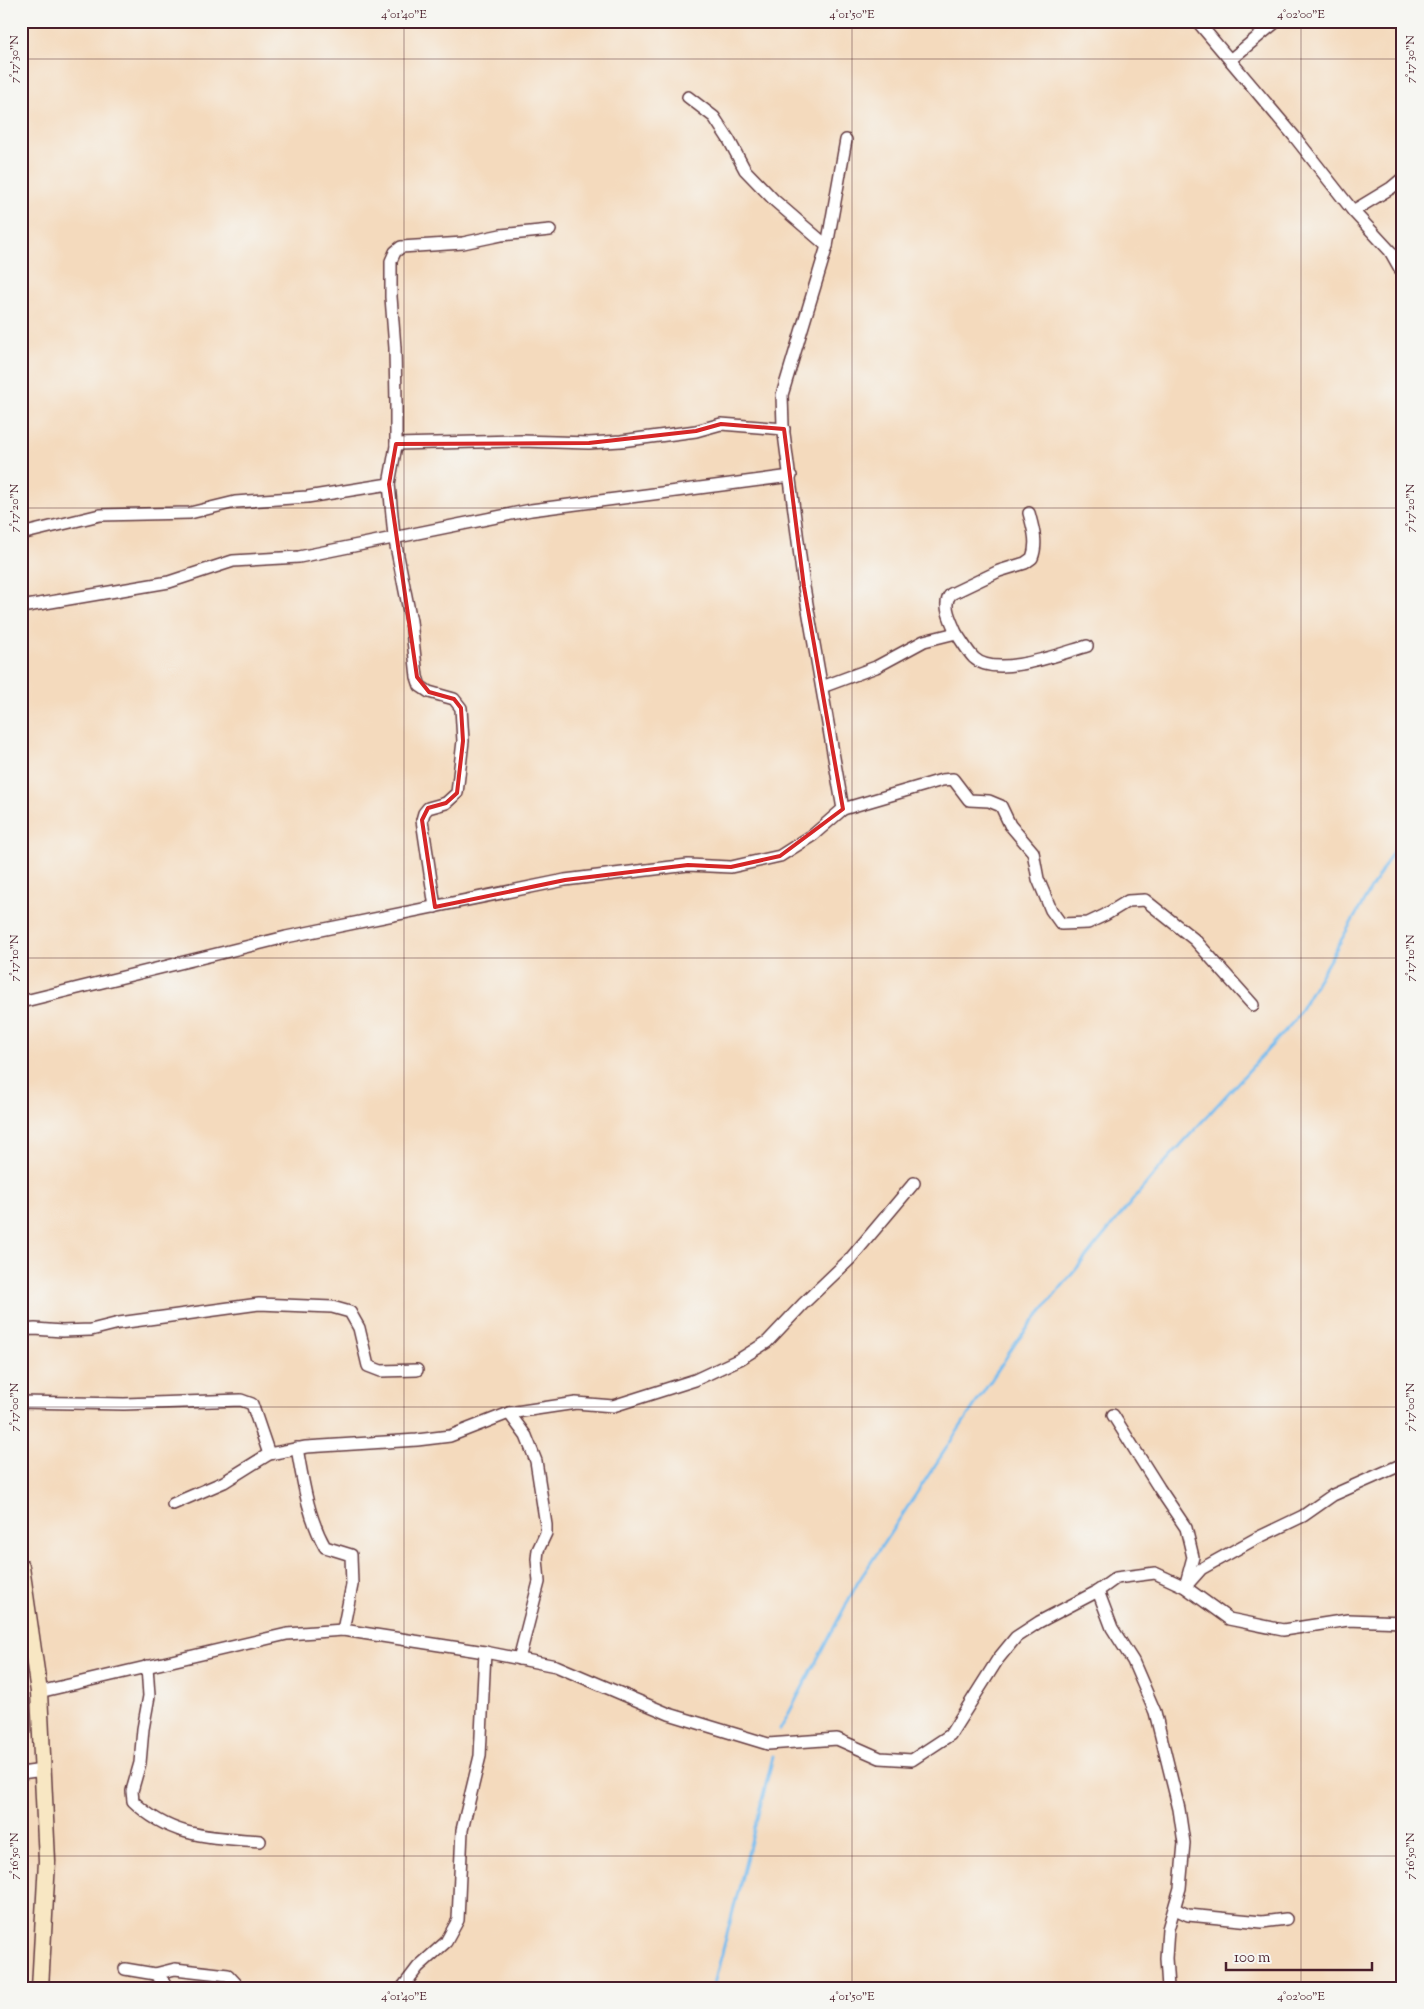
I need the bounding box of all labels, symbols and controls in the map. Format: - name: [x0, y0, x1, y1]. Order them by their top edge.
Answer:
- text: 4°01'40"E: [381, 6, 427, 24]
- text: 4°01'50"E: [830, 6, 875, 24]
- text: 4°02'00"E: [1277, 6, 1326, 24]
- text: 7°17'30"N: [6, 35, 24, 83]
- text: 7°17'30"N: [1402, 35, 1420, 83]
- text: 7°17'20"N: [6, 483, 24, 532]
- text: 7°17'20"N: [1402, 483, 1420, 532]
- text: 7°17'10"N: [6, 934, 24, 982]
- text: 7°17'10"N: [1402, 934, 1420, 982]
- text: 7°17'00"N: [6, 1382, 24, 1431]
- text: 7°17'00"N: [1402, 1382, 1420, 1431]
- text: 7°16'50"N: [6, 1832, 24, 1880]
- text: 7°16'50"N: [1402, 1832, 1420, 1880]
- scale bar: [1226, 1939, 1373, 1971]
- text: 100 m: [1234, 1948, 1271, 1969]
- text: 4°01'40"E: [381, 1988, 427, 2006]
- text: 4°01'50"E: [830, 1988, 875, 2006]
- text: 4°02'00"E: [1277, 1988, 1326, 2006]

